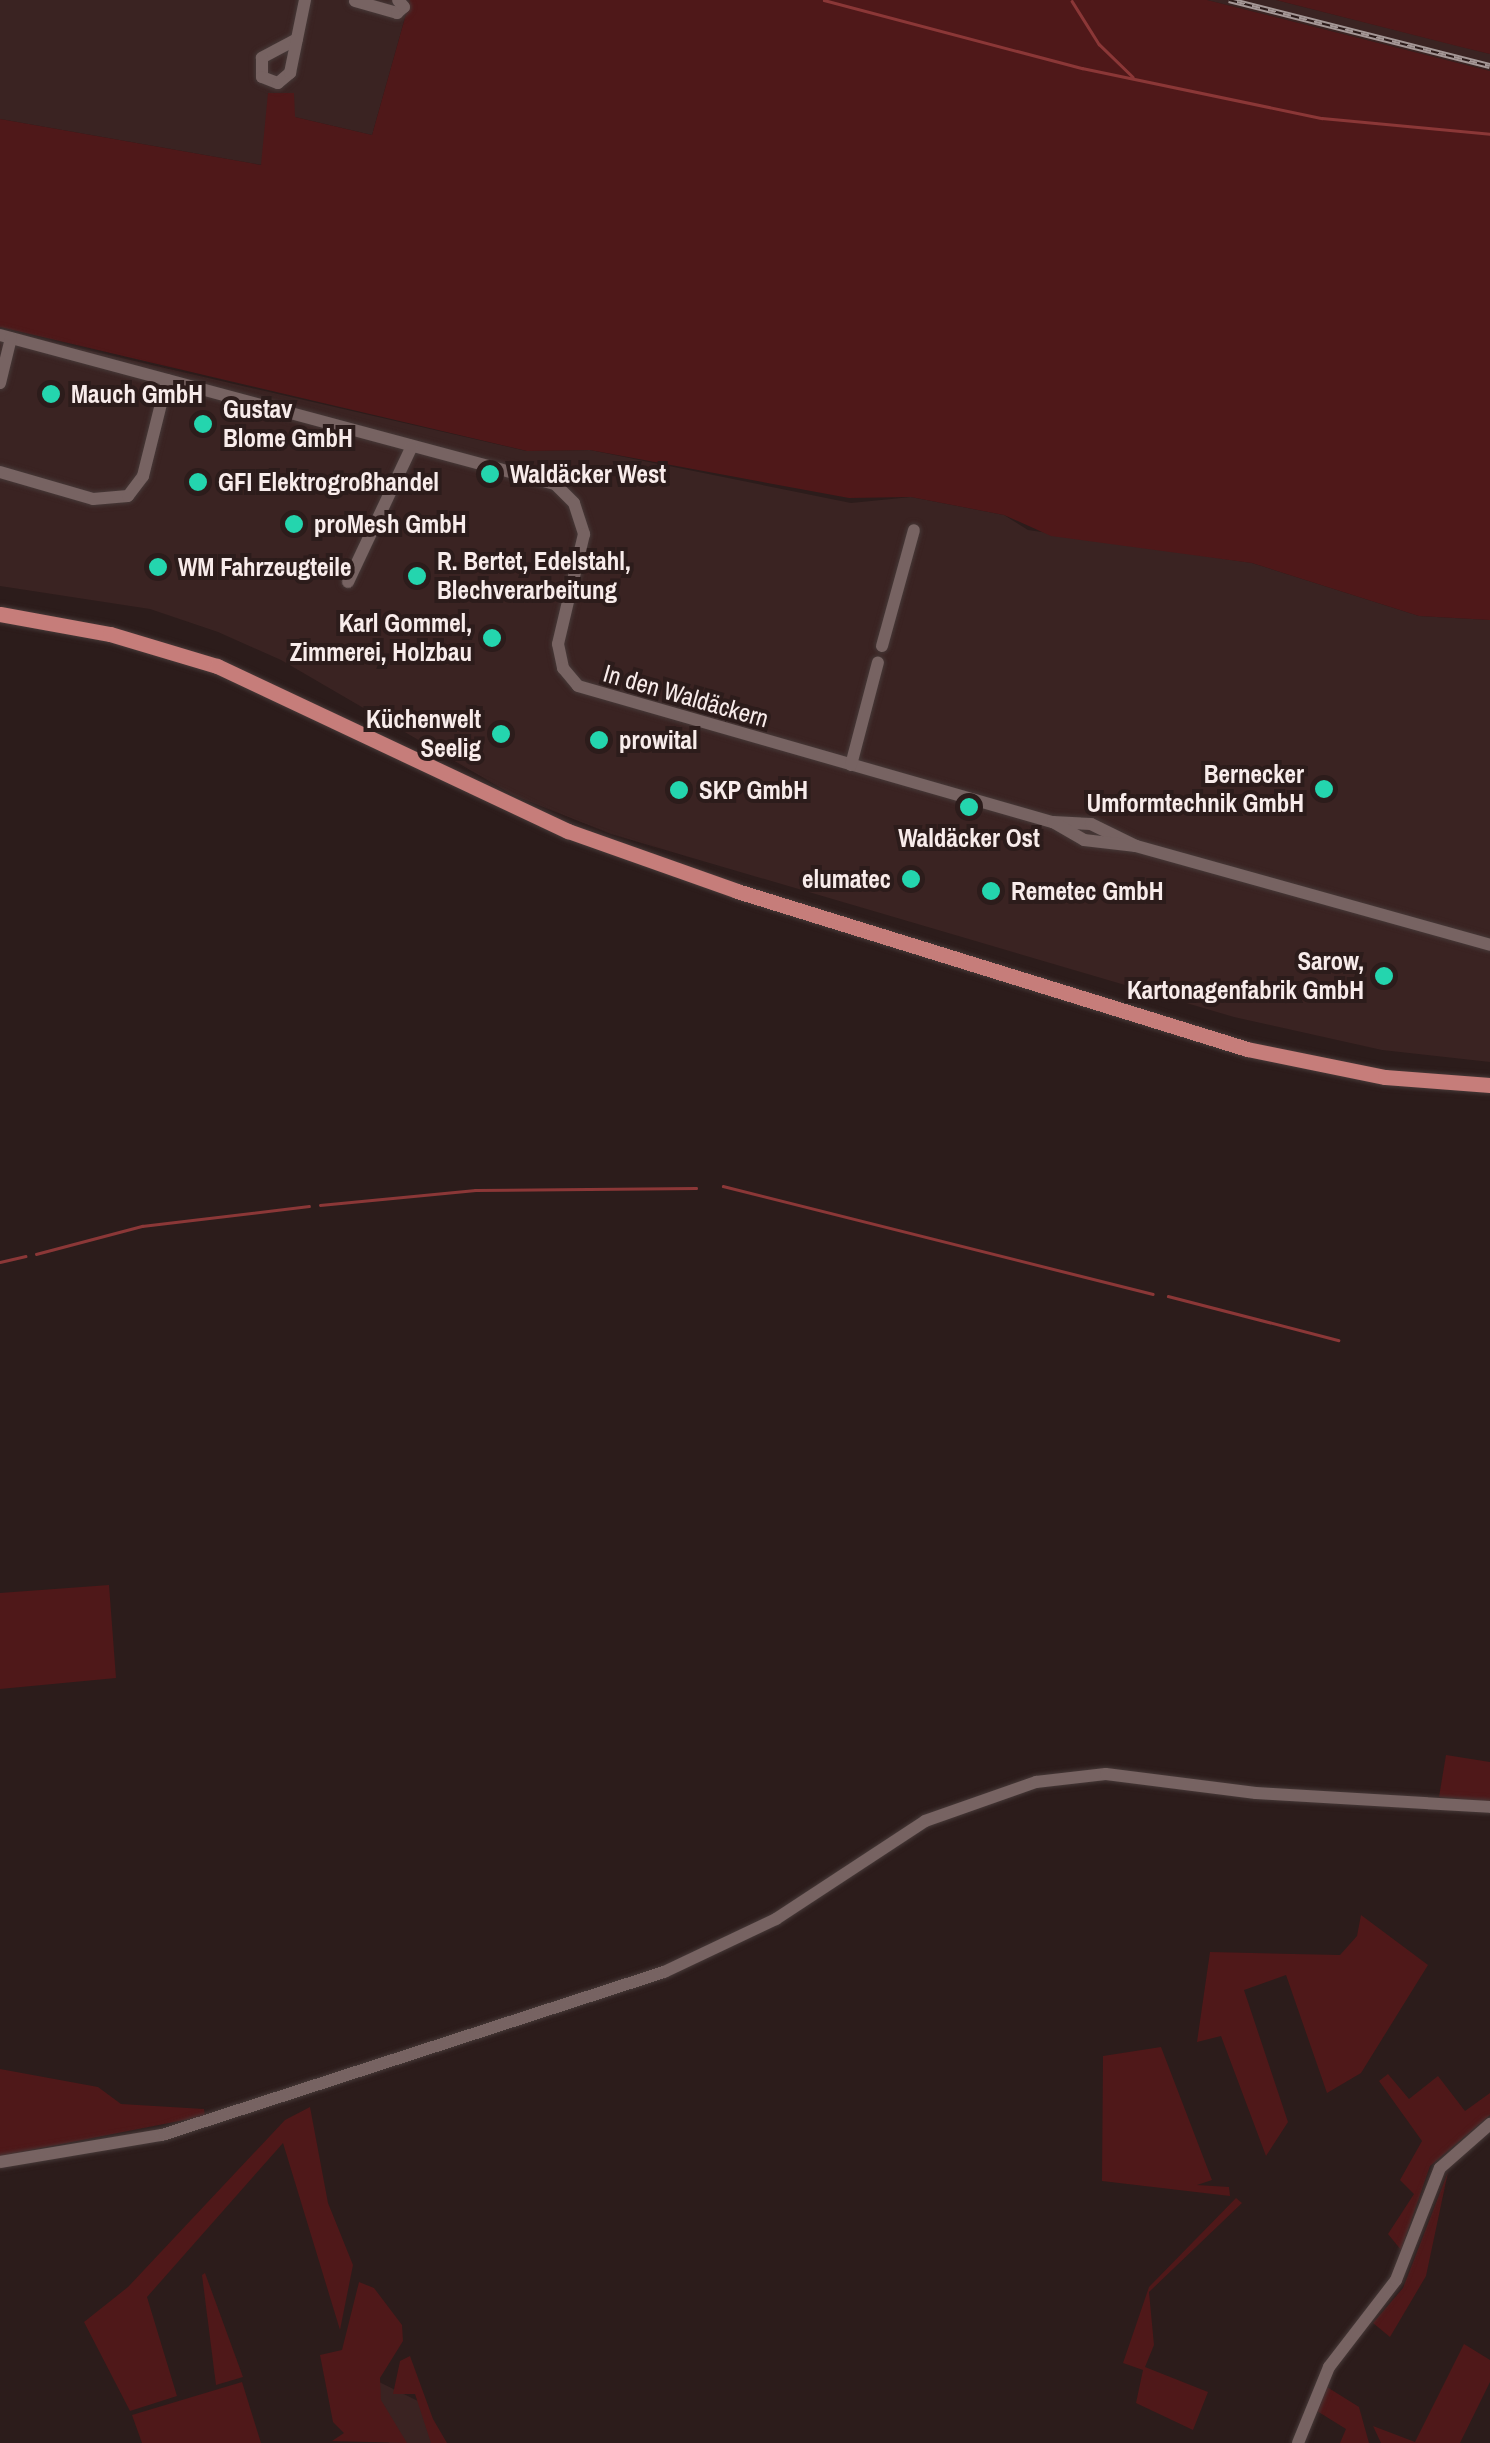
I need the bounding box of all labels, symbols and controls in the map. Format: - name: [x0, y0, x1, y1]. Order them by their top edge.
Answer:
- place label: Mauch GmbH: [71, 379, 203, 409]
- marker: Mauch GmbH: [40, 383, 62, 405]
- place label: Gustav Blome GmbH: [223, 395, 353, 454]
- marker: Gustav Blome GmbH: [192, 413, 214, 435]
- place label: Waldäcker West: [510, 459, 666, 489]
- marker: Waldäcker West: [479, 463, 501, 485]
- place label: GFI Elektrogroßhandel: [218, 467, 439, 497]
- marker: GFI Elektrogroßhandel: [187, 471, 209, 493]
- place label: proMesh GmbH: [314, 509, 467, 539]
- marker: proMesh GmbH: [283, 513, 305, 535]
- place label: R. Bertet, Edelstahl, Blechverarbeitung: [437, 547, 631, 606]
- place label: WM Fahrzeugteile: [178, 552, 351, 582]
- marker: WM Fahrzeugteile: [147, 556, 169, 578]
- marker: R. Bertet, Edelstahl, Blechverarbeitung: [406, 565, 428, 587]
- place label: Karl Gommel, Zimmerei, Holzbau: [290, 609, 472, 668]
- marker: Karl Gommel, Zimmerei, Holzbau: [481, 627, 503, 649]
- street label: In den Waldäckern: [600, 658, 772, 734]
- place label: Küchenwelt Seelig: [366, 705, 481, 764]
- marker: Küchenwelt Seelig: [490, 723, 512, 745]
- place label: prowital: [619, 725, 698, 755]
- marker: prowital: [588, 729, 610, 751]
- place label: Bernecker Umformtechnik GmbH: [1086, 760, 1304, 819]
- place label: SKP GmbH: [699, 775, 808, 805]
- marker: Bernecker Umformtechnik GmbH: [1313, 778, 1335, 800]
- marker: SKP GmbH: [668, 779, 690, 801]
- marker: Waldäcker Ost: [958, 796, 980, 818]
- place label: Waldäcker Ost: [898, 823, 1040, 853]
- place label: elumatec: [802, 864, 891, 894]
- marker: elumatec: [900, 868, 922, 890]
- place label: Remetec GmbH: [1011, 876, 1164, 906]
- marker: Remetec GmbH: [980, 880, 1002, 902]
- place label: Sarow, Kartonagenfabrik GmbH: [1127, 947, 1364, 1006]
- marker: Sarow, Kartonagenfabrik GmbH: [1373, 965, 1395, 987]

